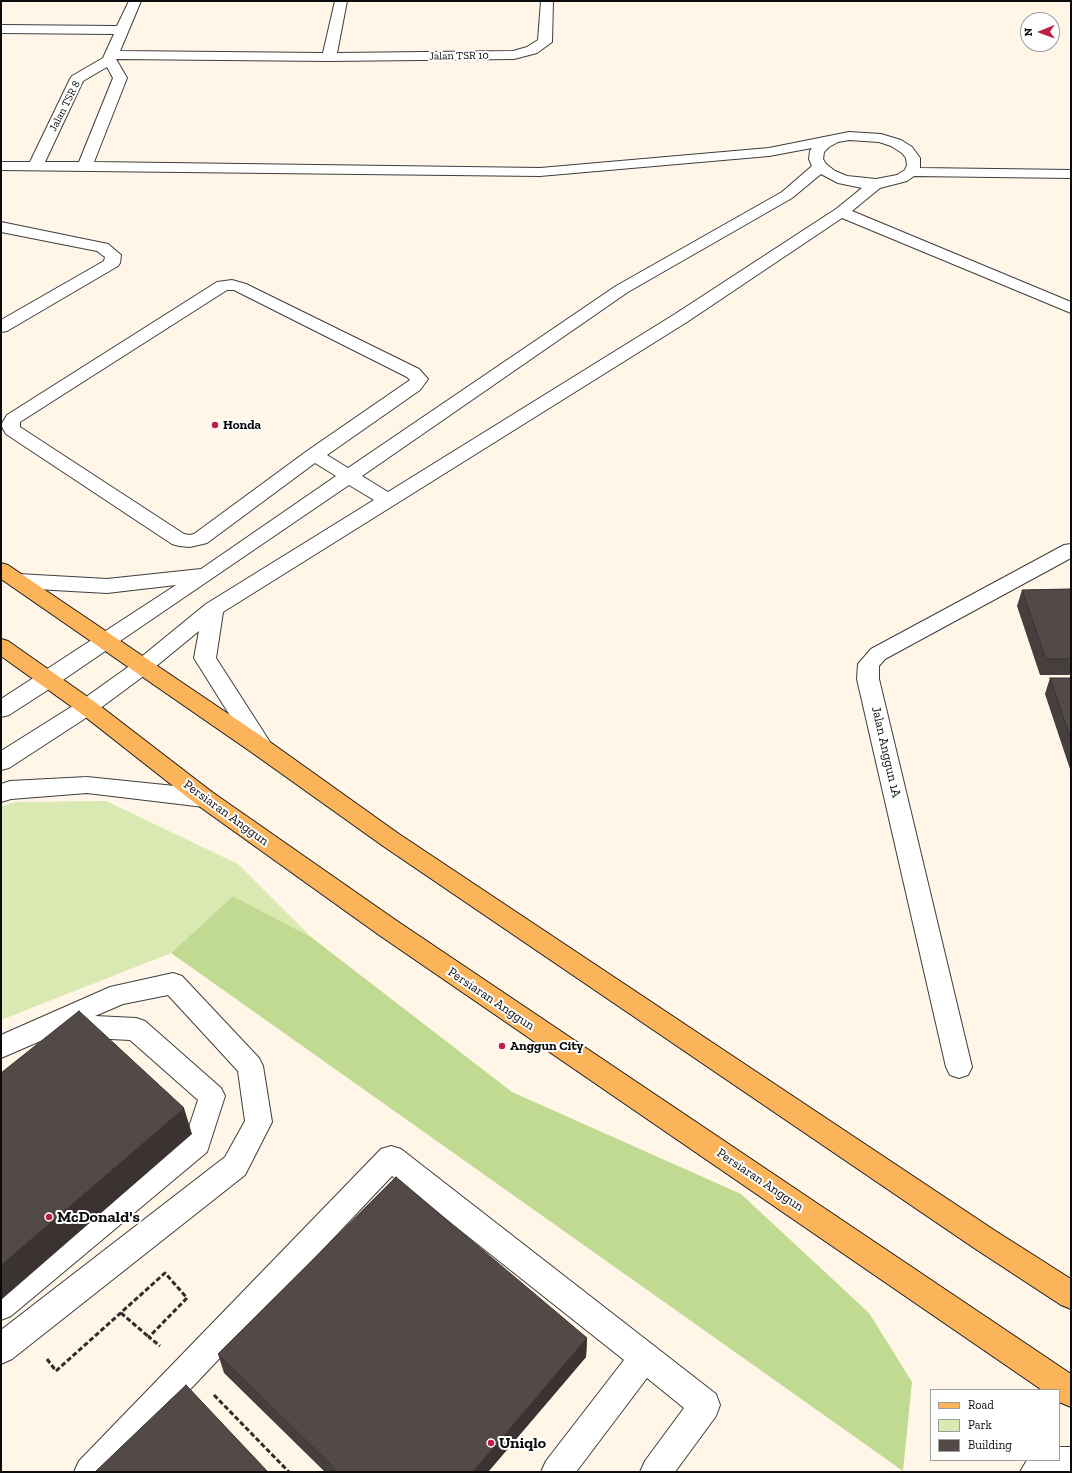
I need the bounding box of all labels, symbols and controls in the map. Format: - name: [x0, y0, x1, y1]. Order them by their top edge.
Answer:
- north arrow: [1020, 12, 1060, 52]
- text: N: [1022, 28, 1035, 37]
- street label: Jalan TSR 10: [429, 49, 489, 63]
- street label: Jalan TSR 8: [47, 79, 83, 133]
- place label: Honda: [223, 417, 261, 433]
- marker: Honda: [210, 420, 220, 430]
- street label: Jalan Anggun 1A: [868, 705, 904, 799]
- street label: Persiaran Anggun: [180, 777, 272, 849]
- street label: Persiaran Anggun: [445, 964, 537, 1034]
- place label: Anggun City: [510, 1038, 583, 1054]
- marker: Anggun City: [497, 1041, 507, 1051]
- street label: Persiaran Anggun: [714, 1145, 806, 1215]
- place label: McDonald's: [57, 1207, 140, 1227]
- marker: McDonald's: [44, 1212, 54, 1222]
- legend: [930, 1389, 1060, 1461]
- text: Road: [968, 1398, 994, 1412]
- text: Park: [968, 1418, 992, 1432]
- place label: Uniqlo: [499, 1433, 546, 1453]
- marker: Uniqlo: [486, 1438, 496, 1448]
- text: Building: [968, 1438, 1012, 1452]

